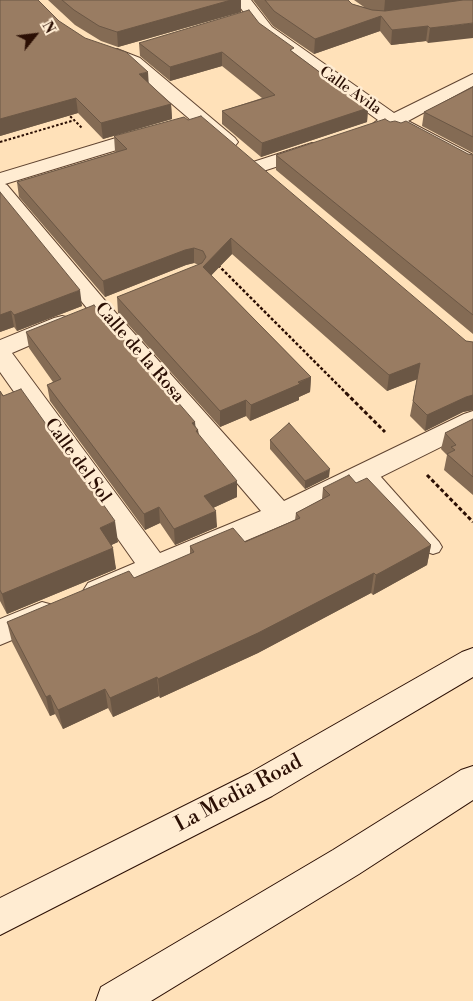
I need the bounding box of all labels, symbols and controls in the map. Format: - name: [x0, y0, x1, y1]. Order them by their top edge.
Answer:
- north arrow: [10, 10, 60, 60]
- text: N: [38, 19, 59, 37]
- street label: Calle Avila: [316, 63, 384, 119]
- street label: Calle de la Rosa: [90, 299, 188, 407]
- street label: Calle del Sol: [39, 415, 115, 507]
- street label: La Media Road: [171, 750, 307, 838]

